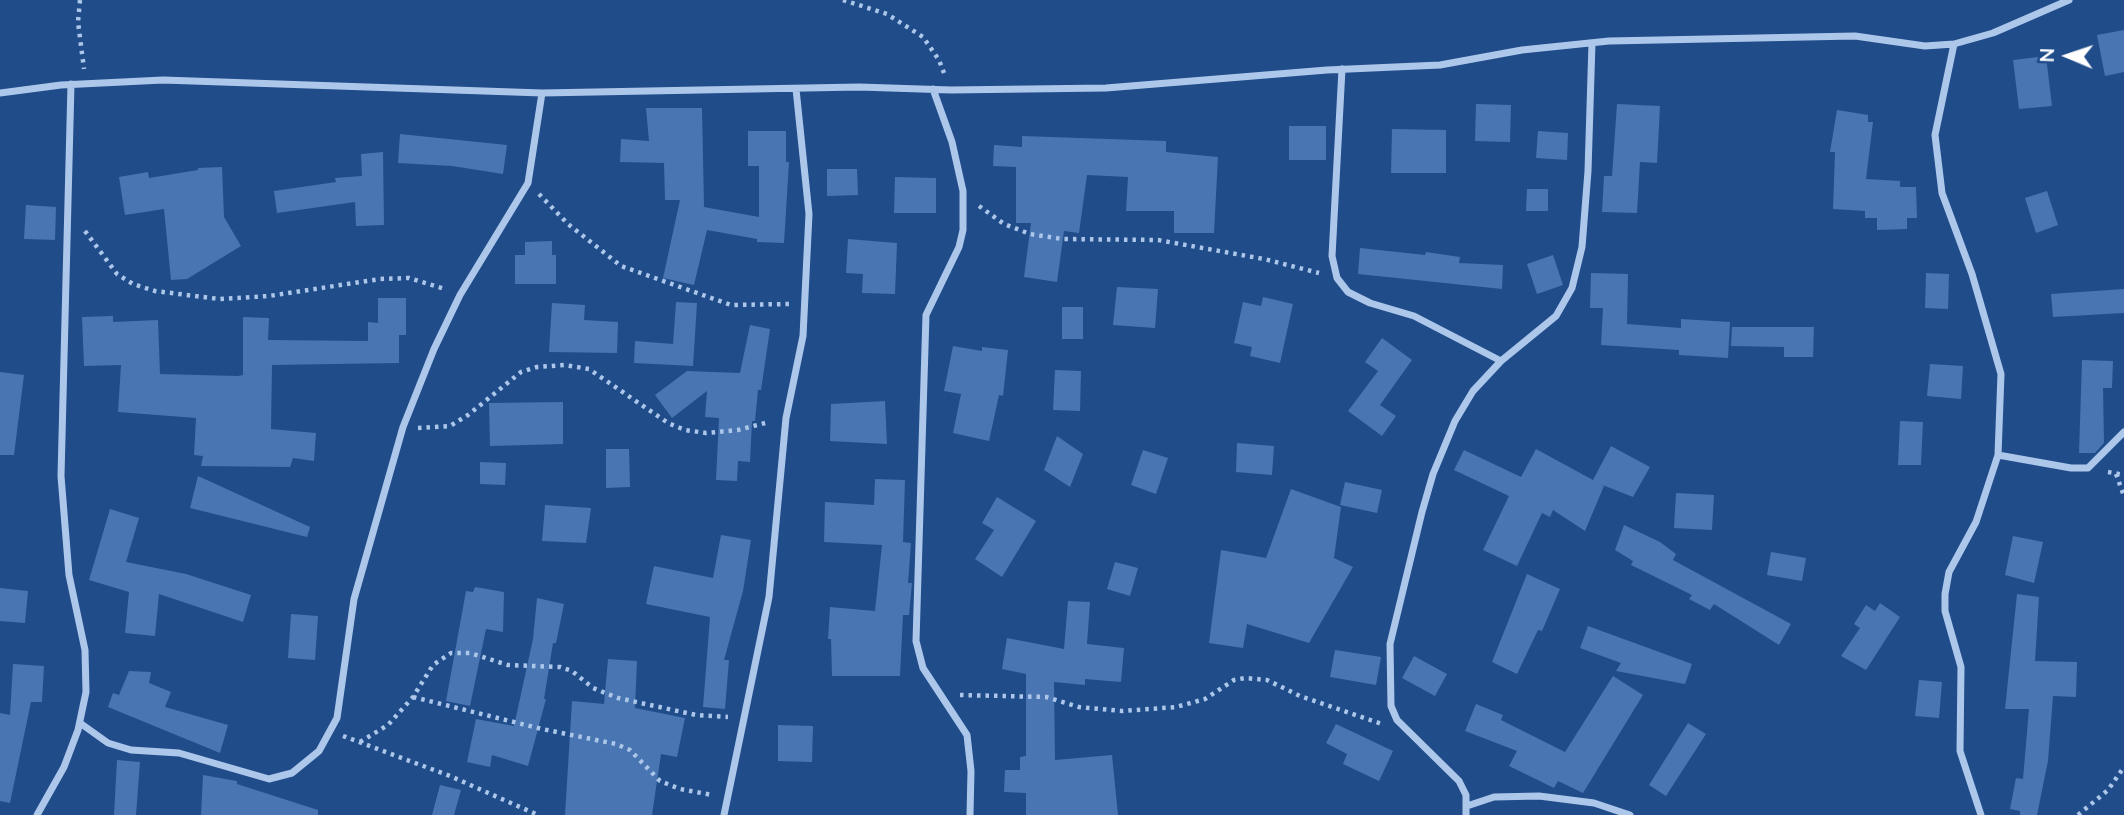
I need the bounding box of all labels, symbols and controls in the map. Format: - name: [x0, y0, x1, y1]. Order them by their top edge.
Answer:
- north arrow: [2033, 21, 2103, 91]
- text: N: [2035, 48, 2058, 63]

